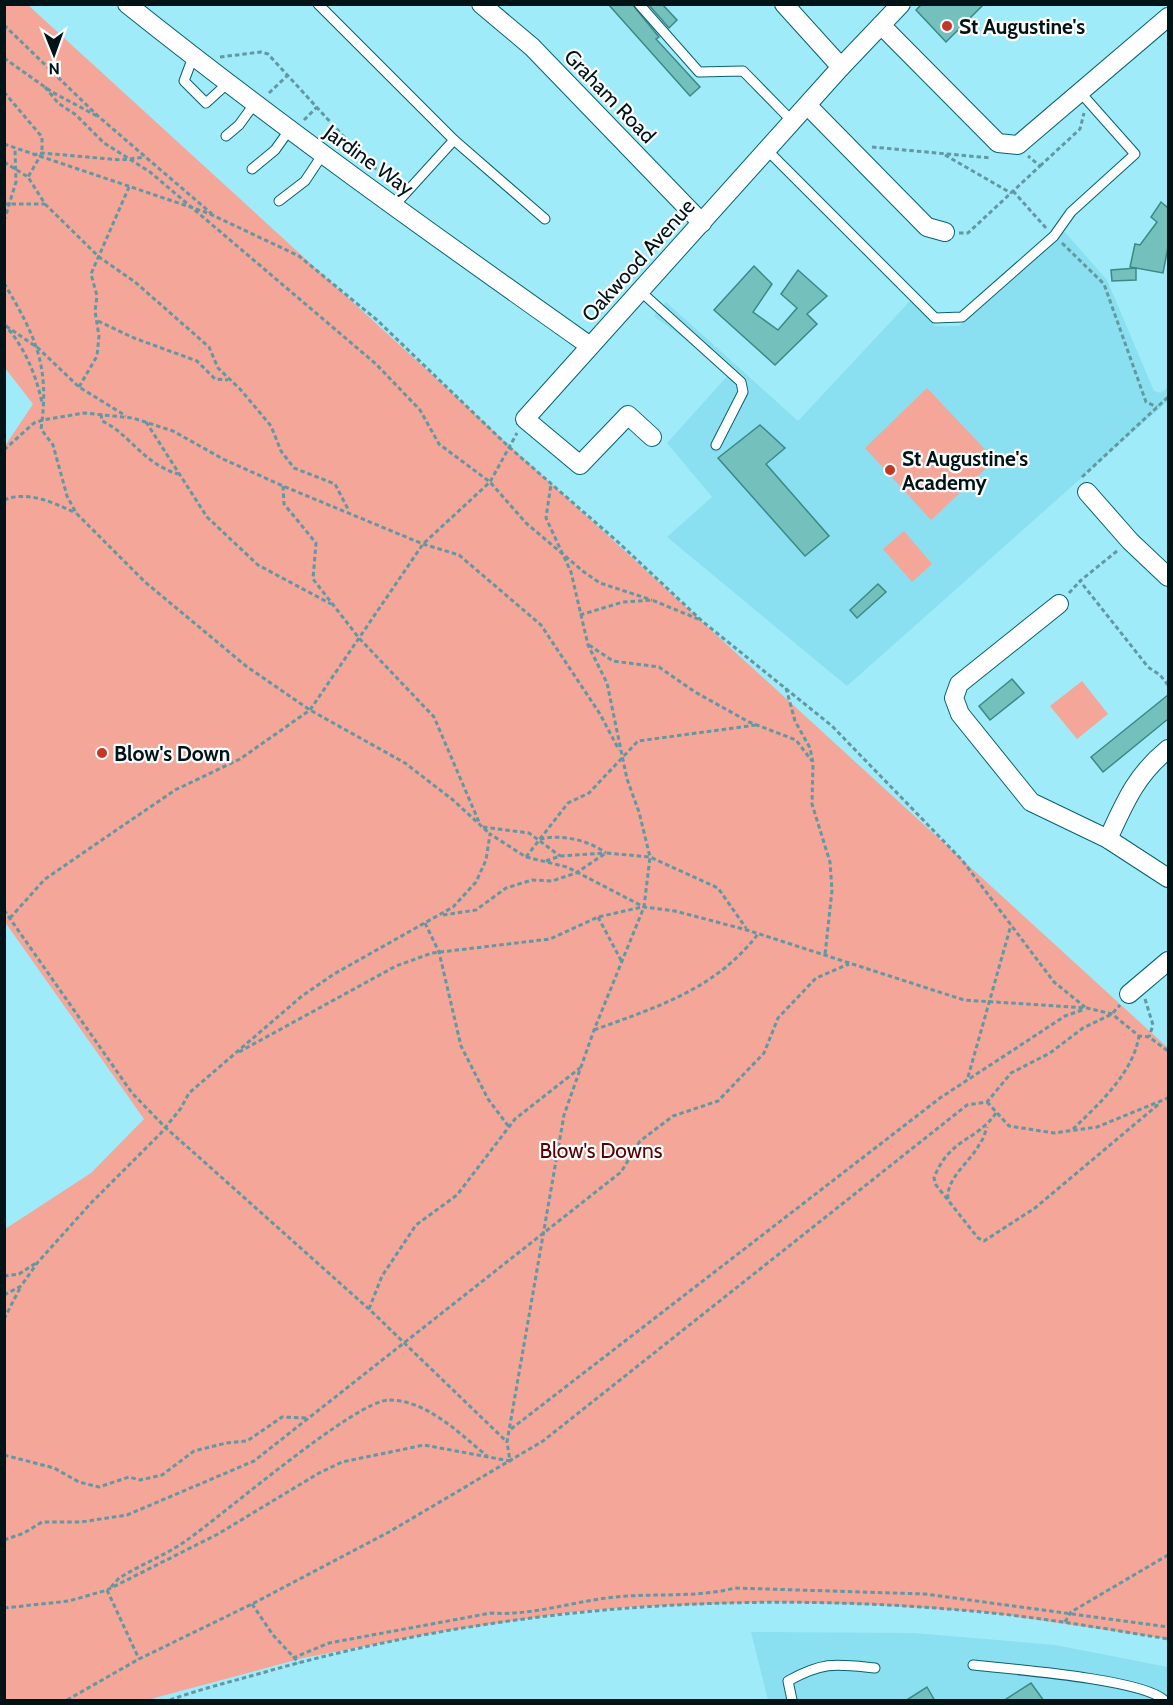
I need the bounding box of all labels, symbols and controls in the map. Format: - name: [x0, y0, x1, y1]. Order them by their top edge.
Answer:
- place label: St Augustine's: [959, 14, 1085, 39]
- marker: St Augustine's: [940, 19, 954, 33]
- north arrow: [24, 24, 84, 84]
- street label: Graham Road: [559, 44, 661, 148]
- text: N: [48, 59, 60, 78]
- street label: Jardine Way: [319, 119, 419, 201]
- street label: Oakwood Avenue: [576, 193, 700, 327]
- place label: St Augustine's Academy: [902, 446, 1028, 495]
- marker: St Augustine's Academy: [883, 463, 897, 477]
- place label: Blow's Down: [114, 741, 230, 766]
- marker: Blow's Down: [95, 746, 109, 760]
- park label: Blow's Downs: [540, 1138, 663, 1163]

